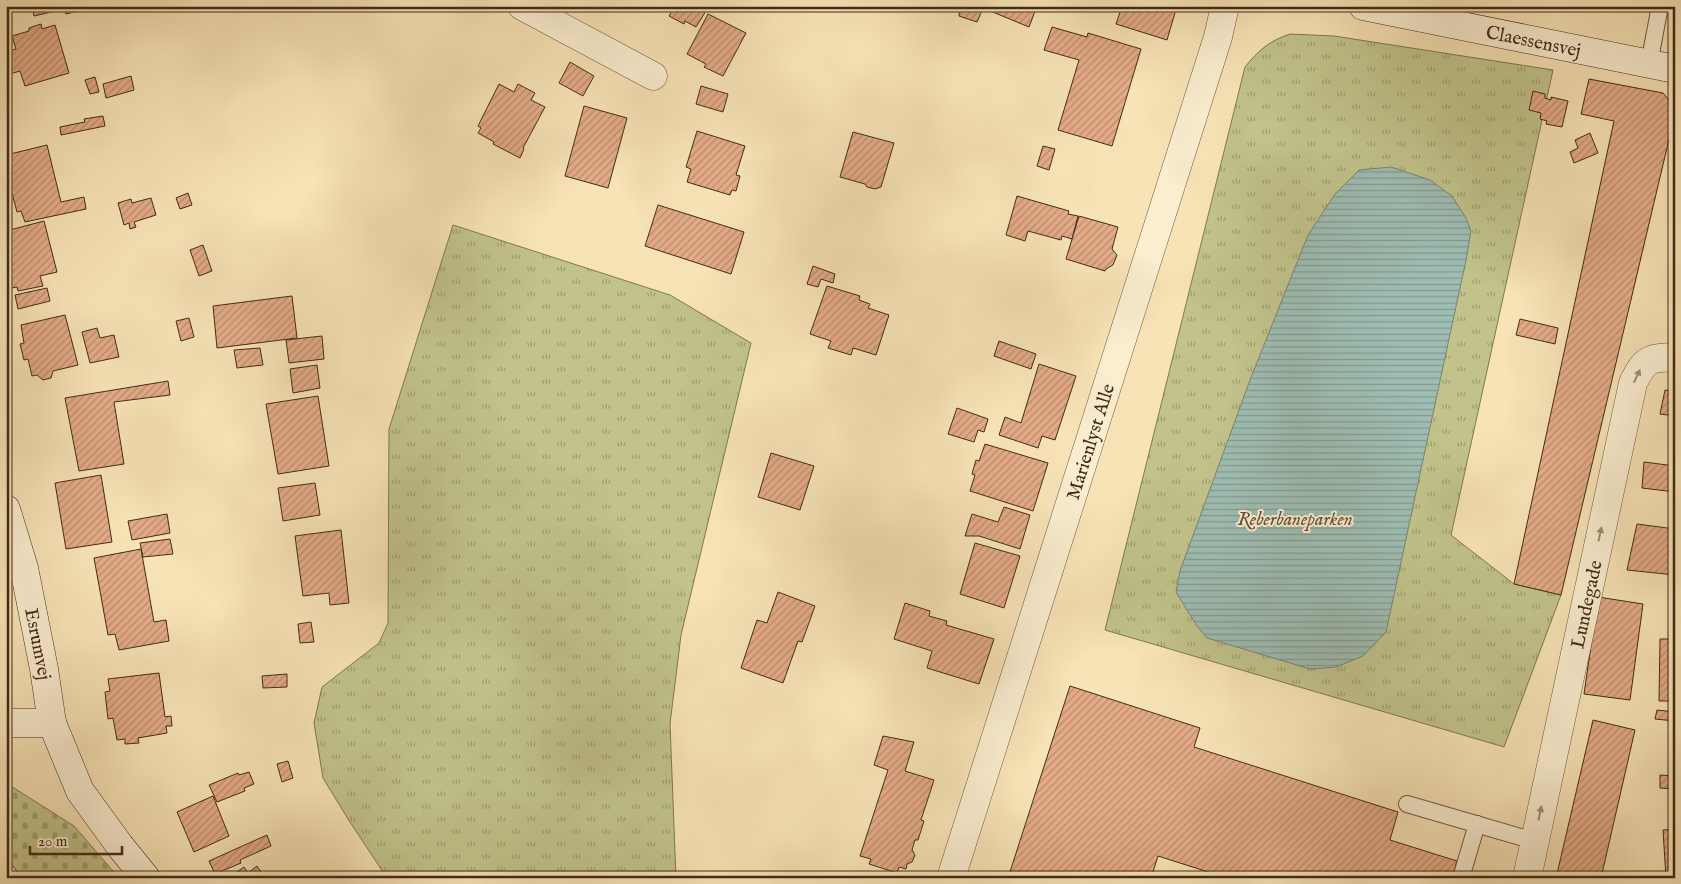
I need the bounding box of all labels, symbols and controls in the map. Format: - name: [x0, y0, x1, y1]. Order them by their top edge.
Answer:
- street label: Claessensvej: [1484, 21, 1583, 64]
- one-way arrow: [1633, 369, 1641, 383]
- street label: Marienlyst Alle: [1062, 381, 1121, 503]
- park label: Reberbaneparken: [1237, 508, 1353, 532]
- one-way arrow: [1596, 527, 1604, 542]
- street label: Lundegade: [1566, 558, 1609, 651]
- street label: Esrumvej: [18, 606, 55, 682]
- one-way arrow: [1536, 805, 1544, 820]
- scale bar: [30, 824, 122, 856]
- text: 20 m: [38, 832, 68, 851]

